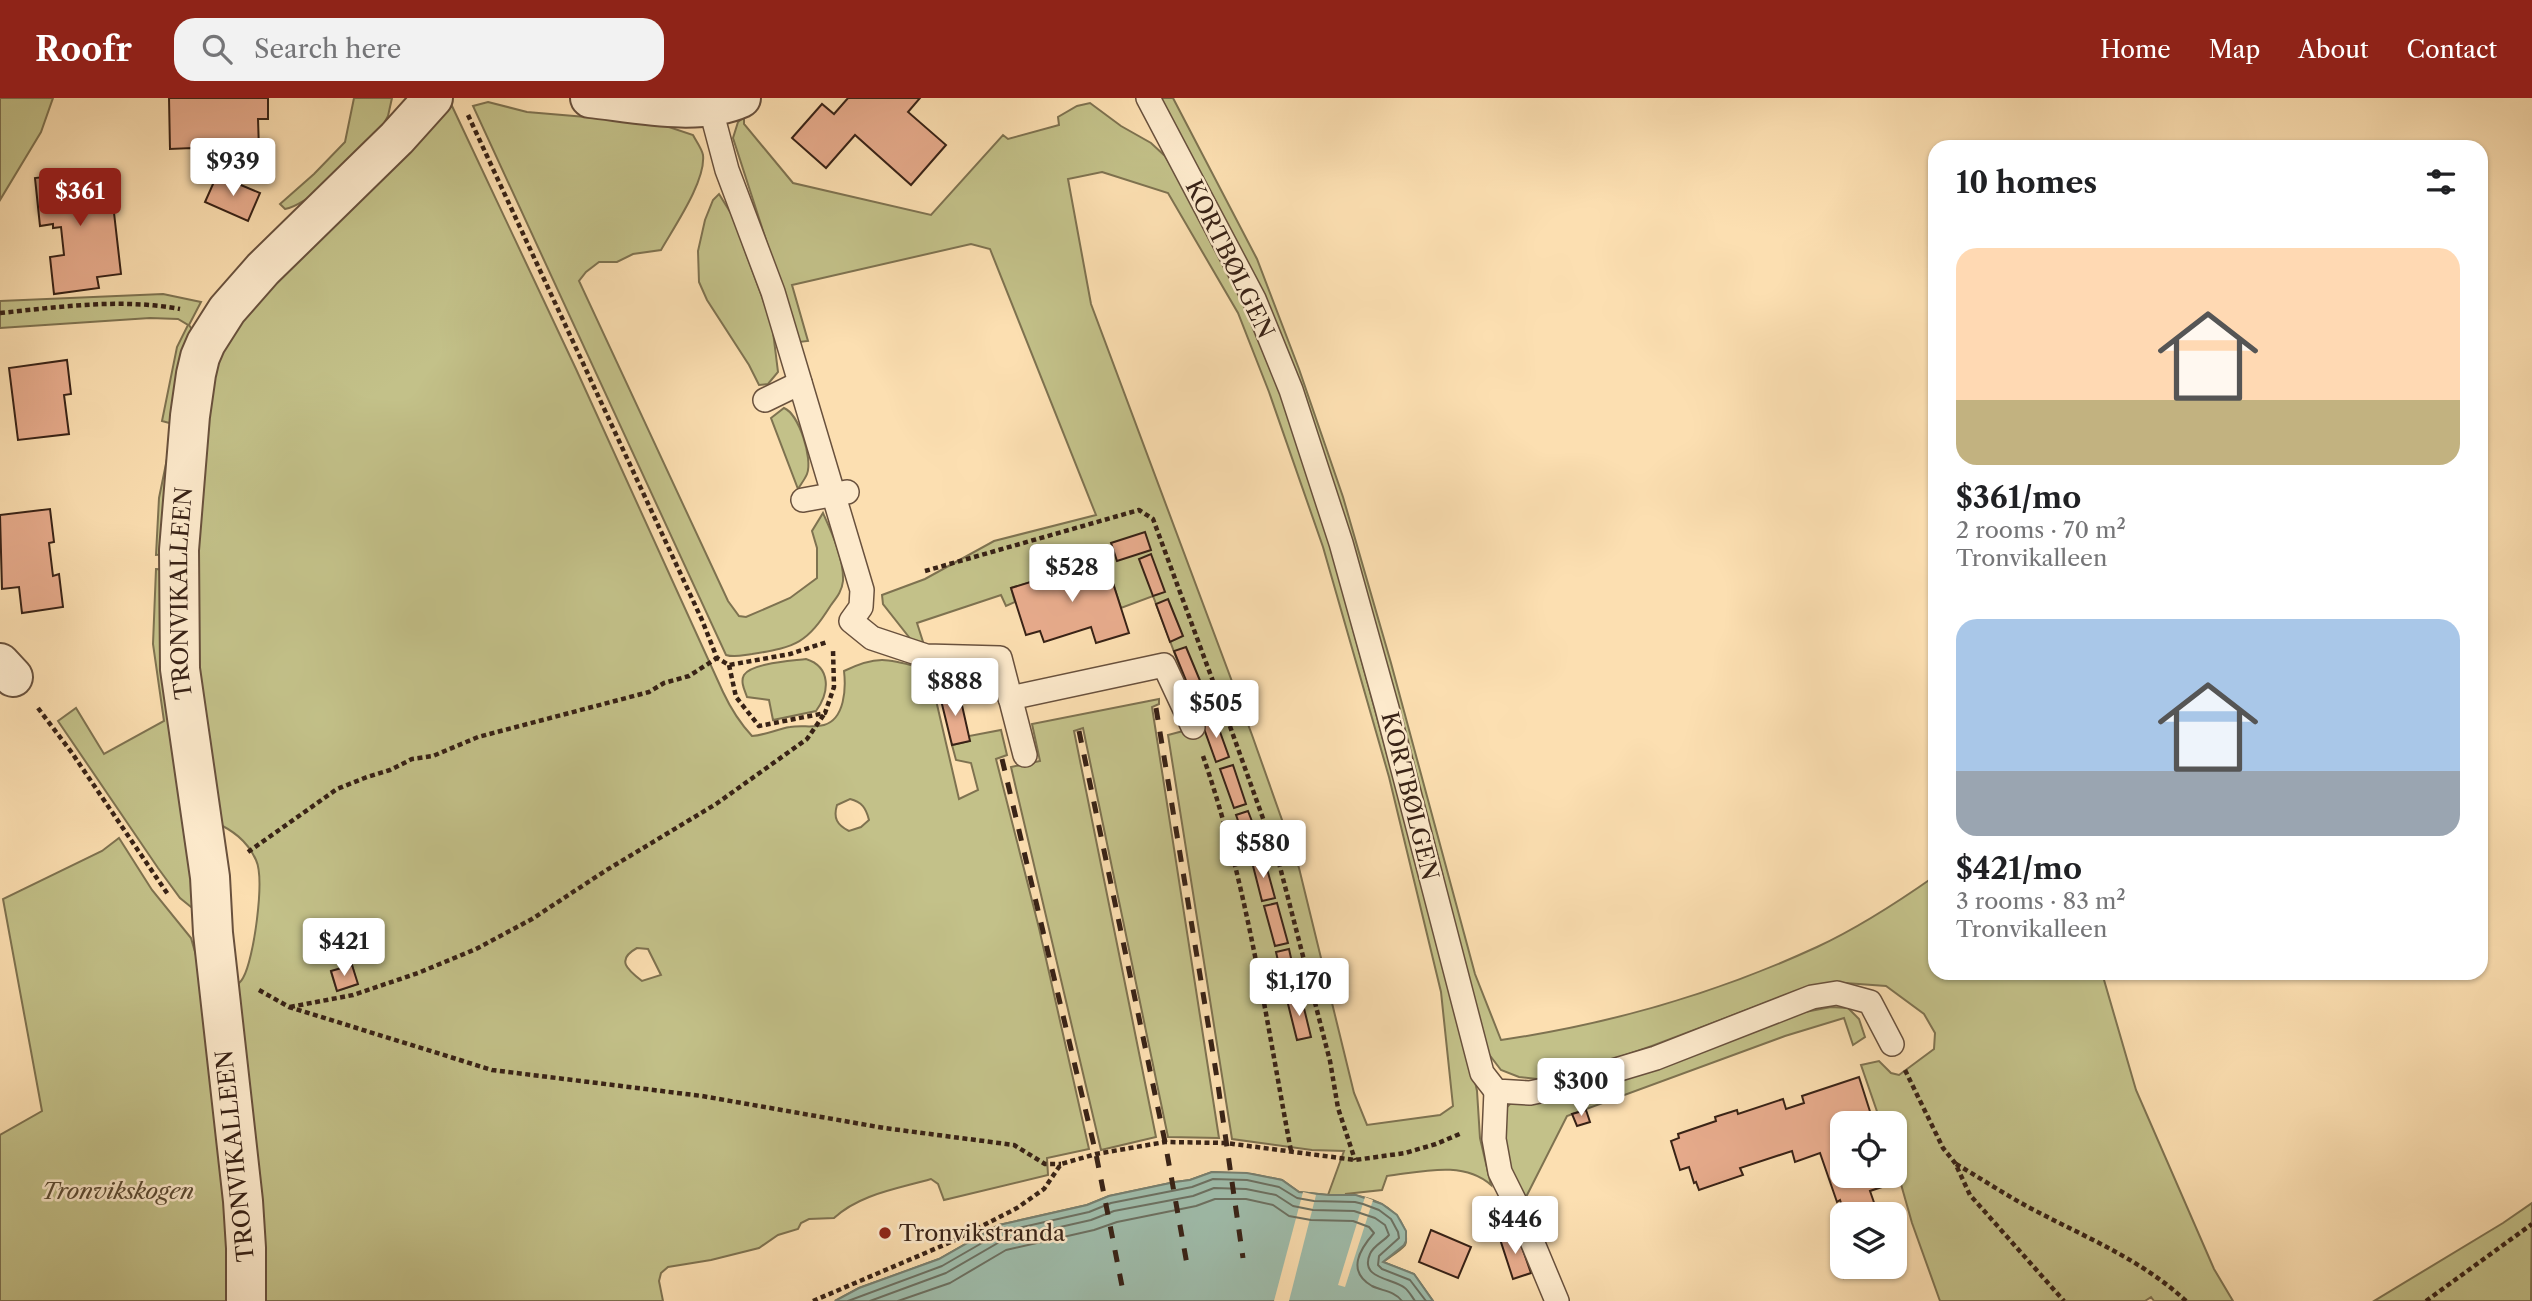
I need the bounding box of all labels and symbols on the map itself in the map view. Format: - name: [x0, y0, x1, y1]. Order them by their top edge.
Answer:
- pin: $939: [192, 139, 274, 198]
- pin: $361: [39, 169, 121, 228]
- street label: KORTBØLGEN: [1180, 175, 1280, 343]
- street label: TRONVIKALLEEN: [165, 486, 198, 701]
- pin: $528: [1031, 545, 1113, 604]
- pin: $888: [914, 658, 996, 718]
- pin: $505: [1175, 680, 1257, 740]
- street label: KORTBØLGEN: [1376, 709, 1444, 883]
- pin: $580: [1222, 820, 1304, 880]
- pin: $421: [303, 918, 385, 978]
- pin: $1,170: [1242, 958, 1356, 1018]
- street label: TRONVIKALLEEN: [210, 1049, 260, 1263]
- pin: $300: [1540, 1058, 1622, 1118]
- park label: Tronvikskogen: [42, 1177, 194, 1205]
- pin: $446: [1474, 1196, 1556, 1256]
- place label: Tronvikstranda: [899, 1219, 1066, 1247]
- marker: Tronvikstranda: [877, 1225, 893, 1241]

